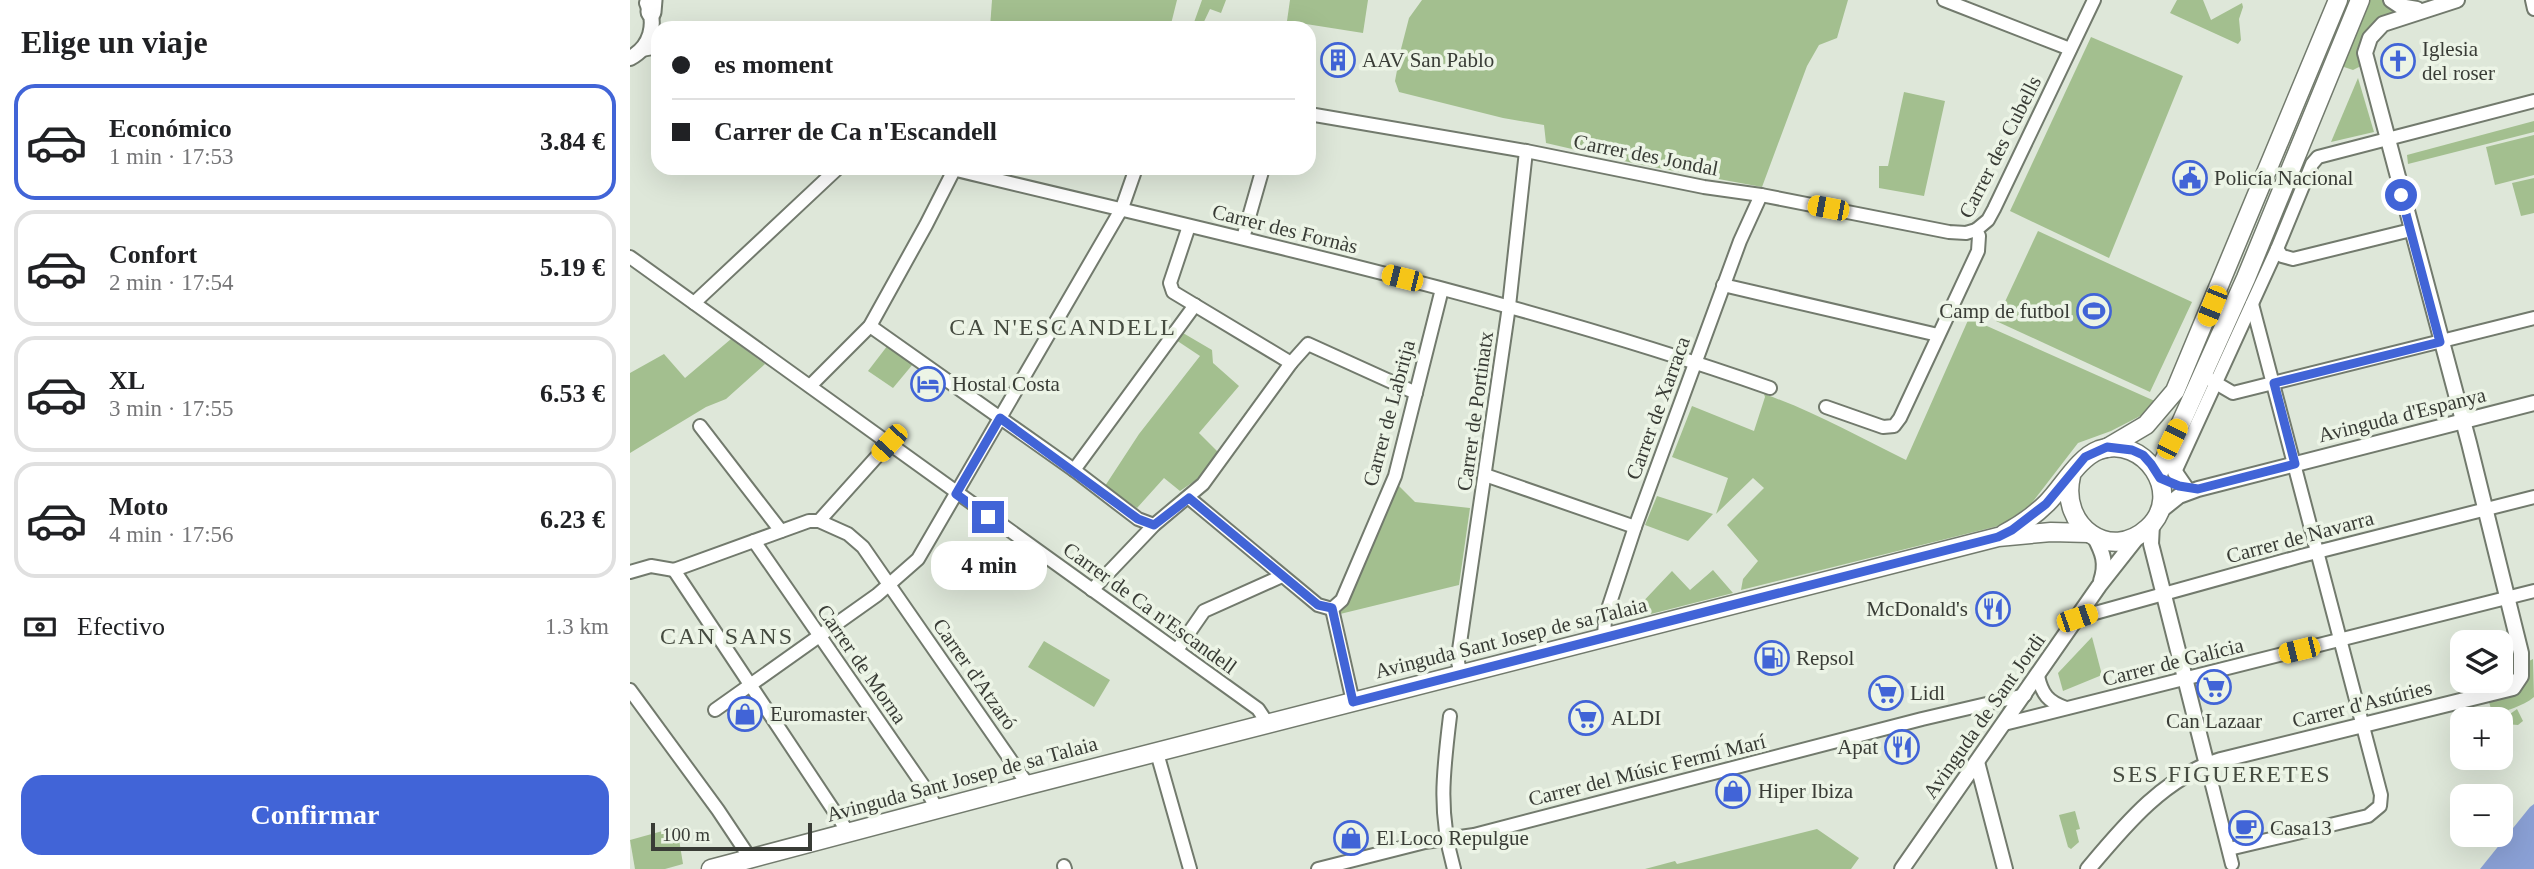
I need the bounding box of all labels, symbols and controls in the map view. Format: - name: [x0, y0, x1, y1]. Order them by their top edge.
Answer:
- text: Elige un viaje: [21, 24, 208, 60]
- place label: Iglesia del roser: [2422, 37, 2495, 85]
- building icon: AAV San Pablo: [1319, 41, 1357, 79]
- church icon: Iglesia del roser: [2379, 42, 2417, 80]
- place label: AAV San Pablo: [1362, 48, 1494, 72]
- text: es moment: [714, 50, 833, 79]
- street label: Carrer des Cubells: [1954, 72, 2046, 222]
- icon: car: [25, 111, 88, 174]
- text: Económico: [109, 114, 232, 143]
- text: Carrer de Ca n'Escandell: [714, 117, 997, 146]
- text: 3.84 €: [540, 127, 605, 156]
- street label: Carrer des Jondal: [1572, 129, 1721, 181]
- text: 1 min · 17:53: [109, 144, 234, 169]
- public building icon: Policía Nacional: [2171, 159, 2209, 197]
- place label: Policía Nacional: [2214, 166, 2354, 190]
- route start: [2385, 179, 2417, 211]
- car: [1806, 194, 1851, 222]
- street label: Carrer des Fornàs: [1210, 199, 1360, 259]
- icon: car: [25, 237, 88, 300]
- text: Confort: [109, 240, 197, 269]
- text: 5.19 €: [540, 253, 605, 282]
- car: [1380, 263, 1425, 293]
- text: 2 min · 17:54: [109, 270, 234, 295]
- car: [2195, 283, 2230, 329]
- sports icon: Camp de futbol: [2075, 292, 2113, 330]
- place label: Camp de futbol: [1939, 299, 2070, 323]
- district label: CA N'ESCANDELL: [949, 314, 1177, 340]
- street label: Carrer de Portinatx: [1452, 329, 1498, 492]
- street label: Carrer de Xarraca: [1621, 333, 1695, 483]
- street label: Carrer de Labritja: [1358, 337, 1420, 489]
- icon: car: [25, 363, 88, 426]
- hotel icon: Hostal Costa: [909, 365, 947, 403]
- text: XL: [109, 366, 145, 395]
- place label: Hostal Costa: [952, 372, 1061, 396]
- text: 6.53 €: [540, 379, 605, 408]
- street label: Avinguda d'Espanya: [2316, 382, 2489, 447]
- text: 3 min · 17:55: [109, 396, 234, 421]
- car: [2154, 416, 2191, 462]
- car: [868, 420, 911, 466]
- icon: car: [25, 489, 88, 552]
- text: Moto: [109, 492, 168, 521]
- route end: [972, 501, 1004, 533]
- text: 6.23 €: [540, 505, 605, 534]
- street label: Carrer de Navarra: [2224, 506, 2377, 568]
- text: 4 min · 17:56: [109, 522, 234, 547]
- street label: Carrer de Ca n'Escandell: [1059, 537, 1241, 679]
- callout: 4 min: [930, 542, 1046, 590]
- text: 4 min: [961, 553, 1017, 578]
- restaurant icon: McDonald's: [1974, 590, 2012, 628]
- street label: Avinguda Sant Josep de sa Talaia: [1373, 592, 1650, 683]
- place label: McDonald's: [1866, 597, 1968, 621]
- street label: Carrer de Morna: [812, 600, 912, 729]
- car: [2054, 601, 2101, 635]
- icon: cash: [21, 608, 59, 646]
- text: Efectivo: [77, 612, 165, 641]
- text: 1.3 km: [545, 614, 609, 639]
- street label: Carrer d'Atzaró: [928, 614, 1022, 734]
- district label: CAN SANS: [660, 623, 794, 649]
- street label: Avinguda de Sant Jordi: [1918, 629, 2050, 803]
- map controls: [2450, 630, 2513, 847]
- button: layers: [2450, 630, 2513, 693]
- street label: Carrer de Galícia: [2100, 633, 2247, 691]
- car: [2277, 635, 2322, 665]
- fuel station icon: Repsol: [1753, 639, 1791, 677]
- place label: Repsol: [1796, 646, 1855, 670]
- supermarket icon: Can Lazaar: [2195, 668, 2233, 706]
- supermarket icon: Lidl: [1867, 674, 1905, 712]
- street label: Carrer d'Astúries: [2290, 675, 2434, 733]
- place label: Lidl: [1910, 681, 1945, 705]
- shop icon: Euromaster: [726, 695, 764, 733]
- supermarket icon: ALDI: [1567, 699, 1605, 737]
- place label: Euromaster: [770, 702, 867, 726]
- place label: ALDI: [1611, 706, 1661, 730]
- button: +: [2450, 707, 2513, 770]
- place label: Can Lazaar: [2166, 709, 2262, 733]
- restaurant icon: Apat: [1883, 728, 1921, 766]
- street label: Carrer del Músic Fermí Marí: [1526, 729, 1768, 811]
- street label: Avinguda Sant Josep de sa Talaia: [824, 731, 1101, 827]
- place label: Apat: [1837, 735, 1878, 759]
- district label: SES FIGUERETES: [2112, 761, 2332, 787]
- shop icon: Hiper Ibiza: [1714, 772, 1752, 810]
- button: Confirmar: [21, 775, 609, 855]
- place label: Hiper Ibiza: [1758, 779, 1854, 803]
- button: −: [2450, 784, 2513, 847]
- cafe icon: Casa13: [2227, 809, 2265, 847]
- place label: Casa13: [2270, 816, 2332, 840]
- shop icon: El Loco Repulgue: [1332, 819, 1370, 857]
- scale bar: [651, 820, 812, 852]
- text: 100 m: [662, 824, 710, 845]
- place label: El Loco Repulgue: [1376, 826, 1529, 850]

